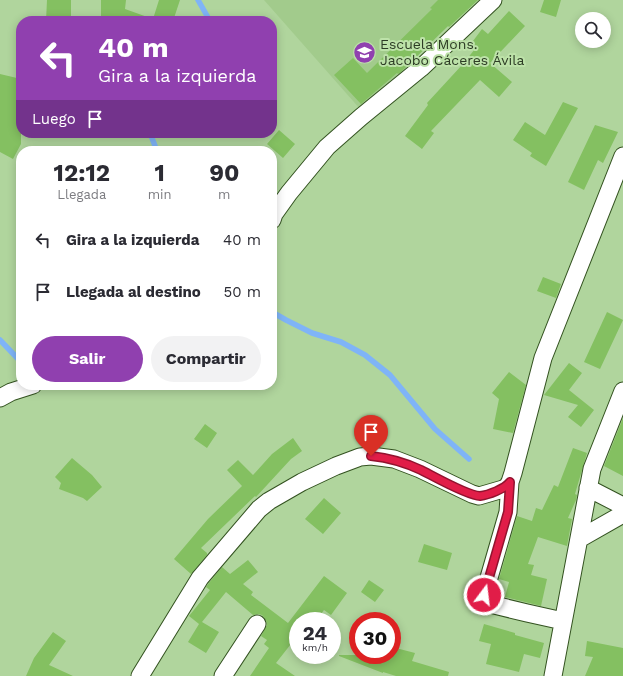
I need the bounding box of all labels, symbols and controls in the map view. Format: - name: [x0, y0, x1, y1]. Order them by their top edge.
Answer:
- map controls: [575, 12, 611, 48]
- button: search: [575, 12, 611, 48]
- text: 40 m: [98, 31, 168, 64]
- icon: left: [32, 32, 84, 84]
- place label: Escuela Mons. Jacobo Cáceres Ávila: [380, 36, 524, 68]
- school or university icon: Escuela Mons. Jacobo Cáceres Ávila: [352, 39, 378, 65]
- text: Gira a la izquierda: [98, 65, 257, 86]
- icon: arrive: [84, 108, 106, 130]
- text: Luego: [32, 110, 76, 128]
- text: 12:12: [54, 159, 110, 187]
- text: 1: [154, 159, 165, 187]
- text: 90: [209, 159, 239, 187]
- text: Llegada: [57, 187, 106, 202]
- text: min: [148, 187, 172, 202]
- text: m: [218, 187, 230, 202]
- icon: left: [32, 229, 54, 251]
- text: Gira a la izquierda: [66, 231, 199, 249]
- text: 40 m: [223, 231, 261, 249]
- icon: arrive: [32, 281, 54, 303]
- text: Llegada al destino: [66, 283, 201, 301]
- text: 50 m: [224, 283, 261, 301]
- button: Salir: [32, 336, 143, 382]
- button: Compartir: [151, 336, 261, 382]
- pin: [354, 415, 388, 456]
- icon: arrive: [360, 421, 382, 443]
- position arrow: [463, 574, 505, 616]
- speed limit sign: 30: [349, 612, 401, 664]
- text: 24: [303, 621, 327, 645]
- text: km/h: [302, 642, 328, 653]

